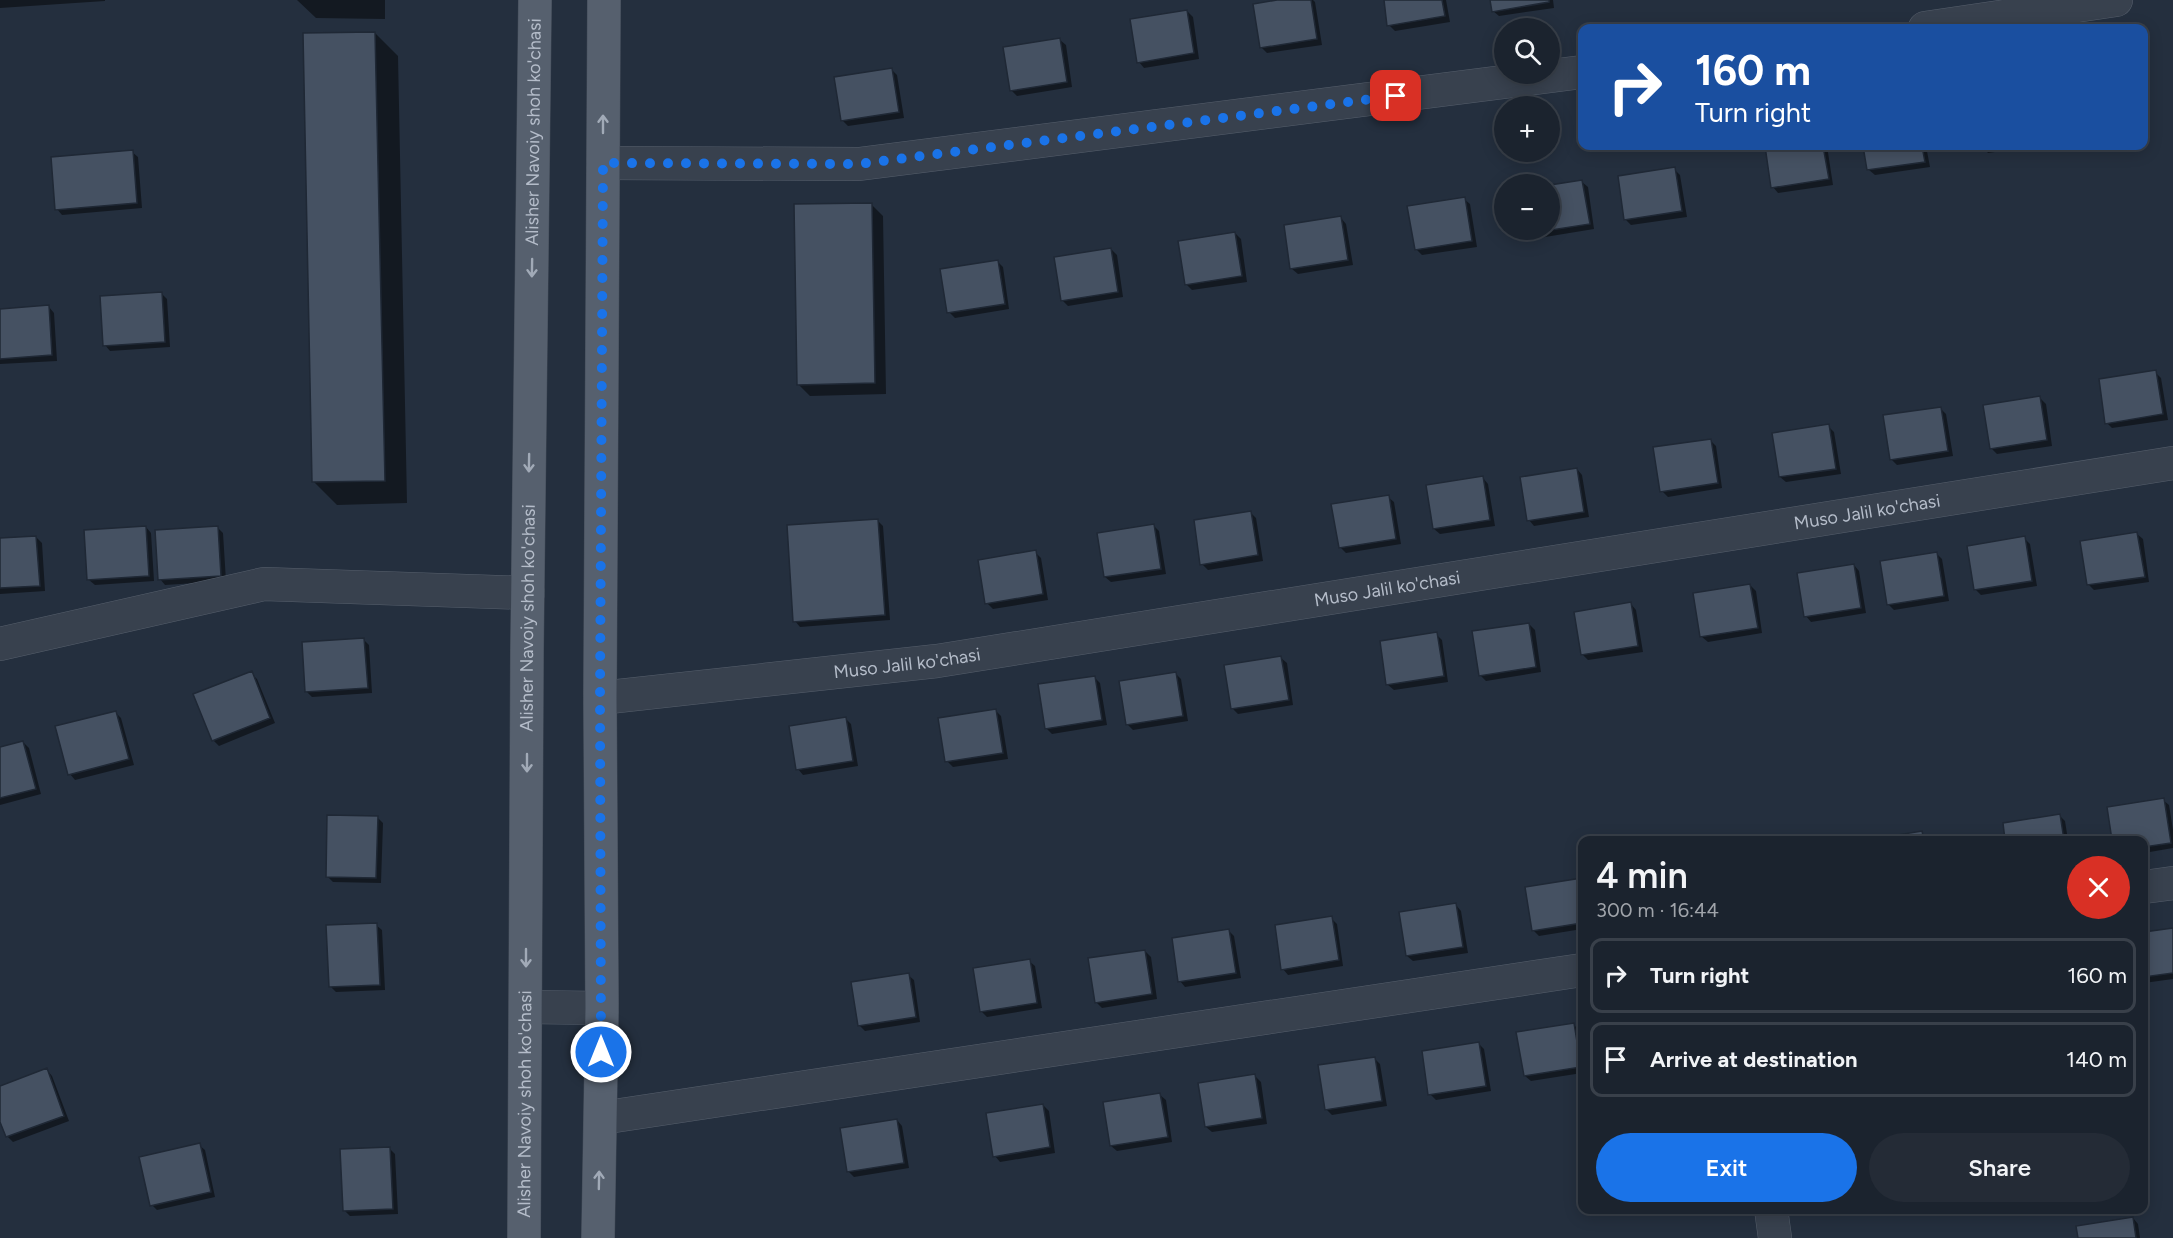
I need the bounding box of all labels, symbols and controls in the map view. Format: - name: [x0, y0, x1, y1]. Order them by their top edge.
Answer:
- street label: Alisher Navoiy shoh ko'chasi: [521, 18, 546, 246]
- map controls: [1494, 18, 1560, 240]
- button: search: [1494, 18, 1560, 84]
- text: 160 m: [1695, 45, 1811, 96]
- icon: right: [1596, 48, 1674, 126]
- pin: [1370, 70, 1421, 121]
- icon: arrive: [1379, 79, 1412, 112]
- button: +: [1494, 96, 1560, 162]
- text: Turn right: [1695, 96, 1811, 129]
- one-way arrow: [597, 114, 609, 134]
- button: −: [1494, 174, 1560, 240]
- one-way arrow: [526, 258, 537, 278]
- one-way arrow: [523, 453, 535, 473]
- street label: Muso Jalil ko'chasi: [1792, 489, 1942, 535]
- street label: Alisher Navoiy shoh ko'chasi: [516, 504, 540, 732]
- street label: Muso Jalil ko'chasi: [1313, 566, 1462, 611]
- street label: Muso Jalil ko'chasi: [832, 643, 982, 683]
- one-way arrow: [521, 753, 533, 773]
- text: 4 min: [1596, 854, 1688, 897]
- button: close: [2067, 856, 2130, 919]
- text: 300 m · 16:44: [1596, 898, 1719, 922]
- one-way arrow: [520, 948, 532, 968]
- icon: right: [1599, 959, 1632, 992]
- text: Turn right: [1650, 962, 1749, 989]
- text: 160 m: [2067, 962, 2127, 989]
- street label: Alisher Navoiy shoh ko'chasi: [513, 990, 536, 1218]
- position arrow: [569, 1020, 633, 1084]
- icon: arrive: [1599, 1043, 1632, 1076]
- text: Arrive at destination: [1650, 1046, 1858, 1073]
- text: 140 m: [2066, 1046, 2127, 1073]
- button: Exit: [1596, 1133, 1857, 1202]
- button: Share: [1869, 1133, 2130, 1202]
- one-way arrow: [594, 1170, 605, 1190]

